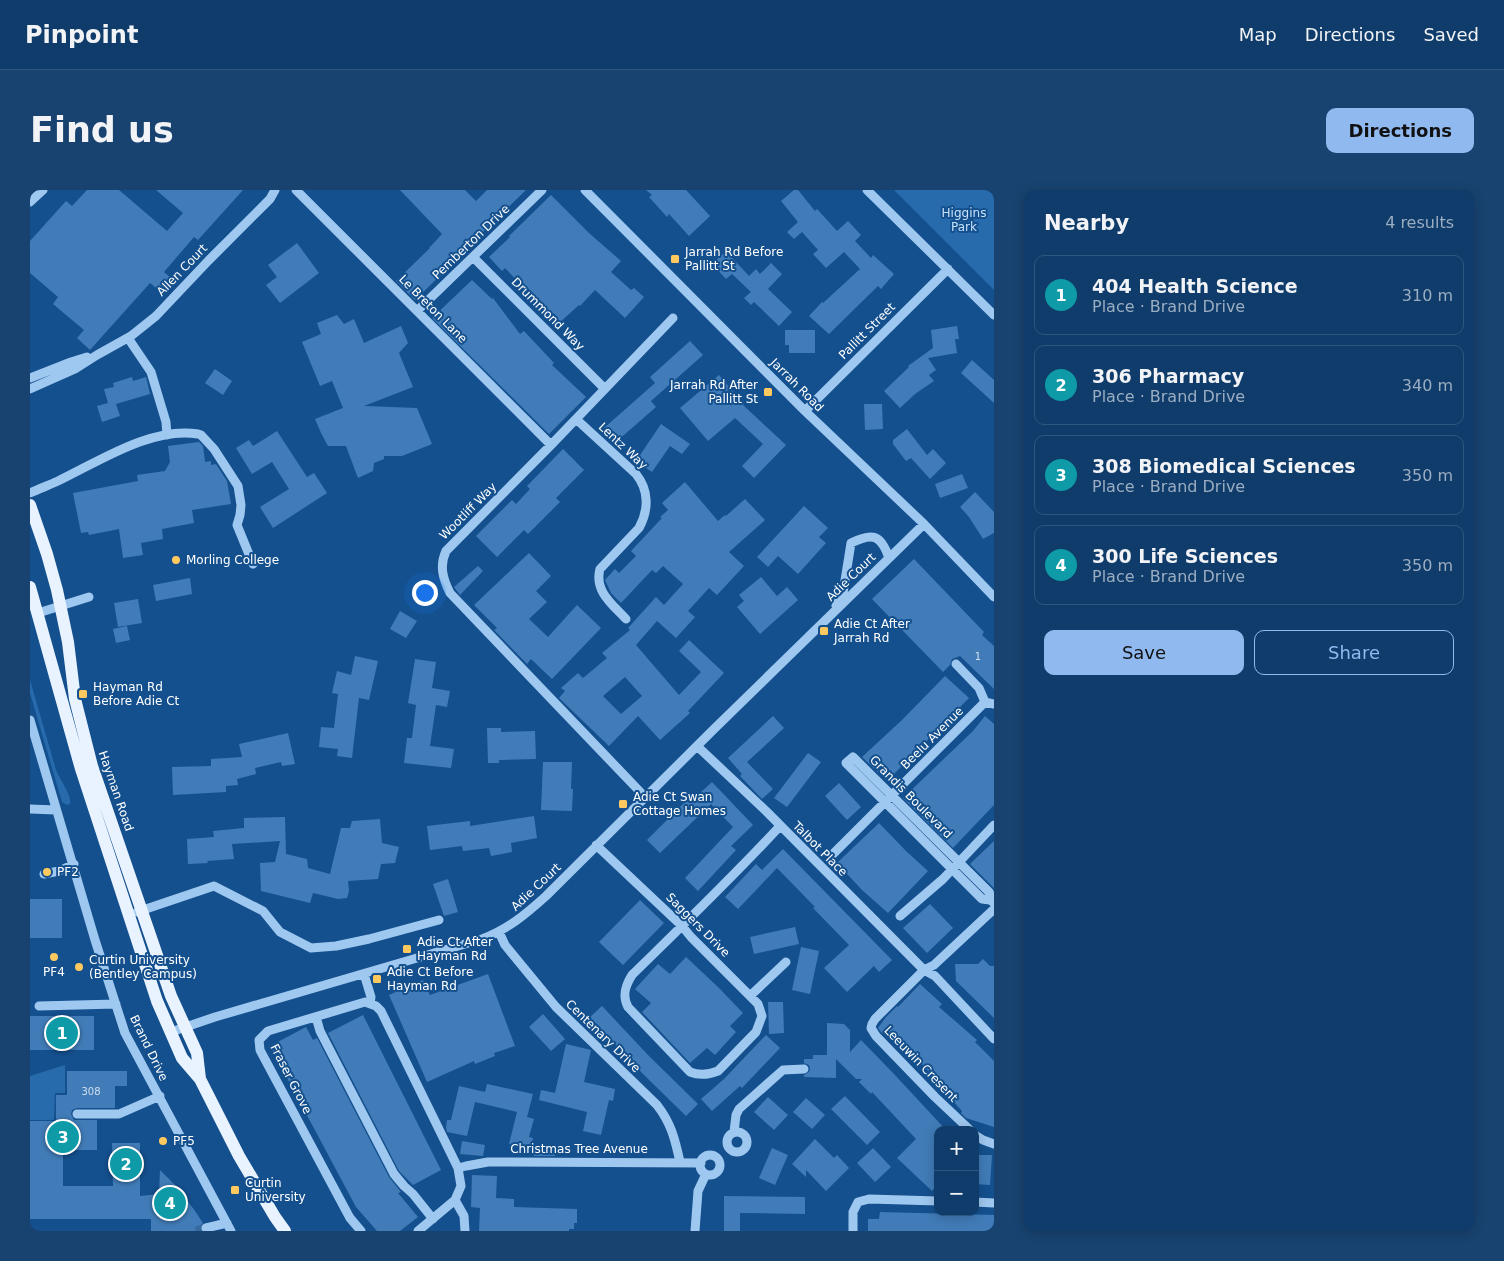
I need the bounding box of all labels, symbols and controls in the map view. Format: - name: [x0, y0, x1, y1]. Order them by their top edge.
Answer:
- text: Pinpoint: [25, 21, 138, 49]
- text: Map: [1239, 24, 1277, 45]
- text: Directions: [1305, 24, 1395, 45]
- text: Saved: [1423, 24, 1479, 45]
- button: Directions: [1326, 108, 1474, 153]
- text: Find us: [30, 110, 174, 150]
- street label: Pemberton Drive: [430, 202, 512, 282]
- park label: Higgins Park: [942, 206, 986, 234]
- text: Nearby: [1044, 211, 1129, 235]
- text: 4 results: [1385, 213, 1454, 232]
- street label: Allen Court: [154, 241, 210, 299]
- place label: Jarrah Rd Before Pallitt St: [684, 245, 783, 273]
- marker: Jarrah Rd Before Pallitt St: [669, 253, 681, 265]
- street label: Le Breton Lane: [396, 272, 470, 346]
- street label: Drummond Way: [509, 275, 587, 353]
- text: 404 Health Science: [1092, 275, 1298, 297]
- text: 1: [1055, 286, 1067, 305]
- text: 310 m: [1402, 286, 1453, 305]
- text: Place · Brand Drive: [1092, 297, 1245, 316]
- street label: Pallitt Street: [836, 300, 898, 362]
- street label: Jarrah Road: [767, 355, 826, 414]
- text: 306 Pharmacy: [1092, 365, 1244, 387]
- text: 2: [1055, 376, 1067, 395]
- text: 340 m: [1402, 376, 1453, 395]
- place label: Jarrah Rd After Pallitt St: [669, 378, 758, 406]
- marker: Jarrah Rd After Pallitt St: [762, 386, 774, 398]
- text: Place · Brand Drive: [1092, 387, 1245, 406]
- street label: Lentz Way: [596, 420, 650, 472]
- text: 308 Biomedical Sciences: [1092, 455, 1356, 477]
- text: 3: [1055, 466, 1067, 485]
- text: 350 m: [1402, 466, 1453, 485]
- text: Place · Brand Drive: [1092, 477, 1245, 496]
- street label: Wootliff Way: [437, 480, 499, 542]
- text: 300 Life Sciences: [1092, 545, 1278, 567]
- street label: Adie Court: [823, 550, 879, 604]
- place label: Morling College: [186, 553, 279, 567]
- marker: Morling College: [170, 554, 182, 566]
- text: 4: [1055, 556, 1067, 575]
- text: 350 m: [1402, 556, 1453, 575]
- text: Place · Brand Drive: [1092, 567, 1245, 586]
- your location: [412, 580, 438, 606]
- place label: Adie Ct After Jarrah Rd: [833, 617, 910, 645]
- marker: Adie Ct After Jarrah Rd: [818, 625, 830, 637]
- button: Save: [1044, 630, 1244, 675]
- button: Share: [1254, 630, 1454, 675]
- house number: 1: [975, 651, 981, 662]
- place label: Hayman Rd Before Adie Ct: [93, 680, 180, 708]
- marker: Hayman Rd Before Adie Ct: [77, 688, 89, 700]
- street label: Beelu Avenue: [898, 704, 966, 772]
- street label: Hayman Road: [96, 749, 136, 833]
- street label: Grandis Boulevard: [867, 753, 955, 841]
- place label: Adie Ct Swan Cottage Homes: [633, 790, 726, 818]
- marker: Adie Ct Swan Cottage Homes: [617, 798, 629, 810]
- street label: Talbot Place: [789, 818, 850, 879]
- street label: Adie Court: [508, 860, 564, 914]
- place label: PF2: [57, 865, 79, 879]
- marker: PF2: [41, 866, 53, 878]
- street label: Saggers Drive: [663, 890, 733, 960]
- place label: Adie Ct After Hayman Rd: [417, 935, 493, 963]
- marker: Adie Ct After Hayman Rd: [401, 943, 413, 955]
- marker: PF4: [48, 951, 60, 963]
- place label: Curtin University (Bentley Campus): [89, 953, 197, 981]
- marker: Curtin University (Bentley Campus): [73, 961, 85, 973]
- place label: PF4: [43, 965, 65, 979]
- place label: Adie Ct Before Hayman Rd: [387, 965, 473, 993]
- marker: Adie Ct Before Hayman Rd: [371, 973, 383, 985]
- street label: Centenary Drive: [563, 997, 643, 1075]
- street label: Brand Drive: [127, 1013, 171, 1083]
- pin: 1: [46, 1014, 78, 1052]
- street label: Leeuwin Cresent: [881, 1023, 961, 1105]
- street label: Fraser Grove: [267, 1042, 315, 1116]
- house number: 308: [81, 1086, 101, 1097]
- pin: 3: [47, 1118, 79, 1156]
- map controls: [934, 1126, 979, 1216]
- button: +: [934, 1126, 979, 1171]
- place label: PF5: [173, 1134, 195, 1148]
- marker: PF5: [157, 1135, 169, 1147]
- street label: Christmas Tree Avenue: [510, 1142, 648, 1156]
- pin: 2: [110, 1145, 142, 1183]
- button: −: [934, 1171, 979, 1216]
- place label: Curtin University: [245, 1176, 306, 1204]
- pin: 4: [154, 1184, 186, 1222]
- marker: Curtin University: [229, 1184, 241, 1196]

